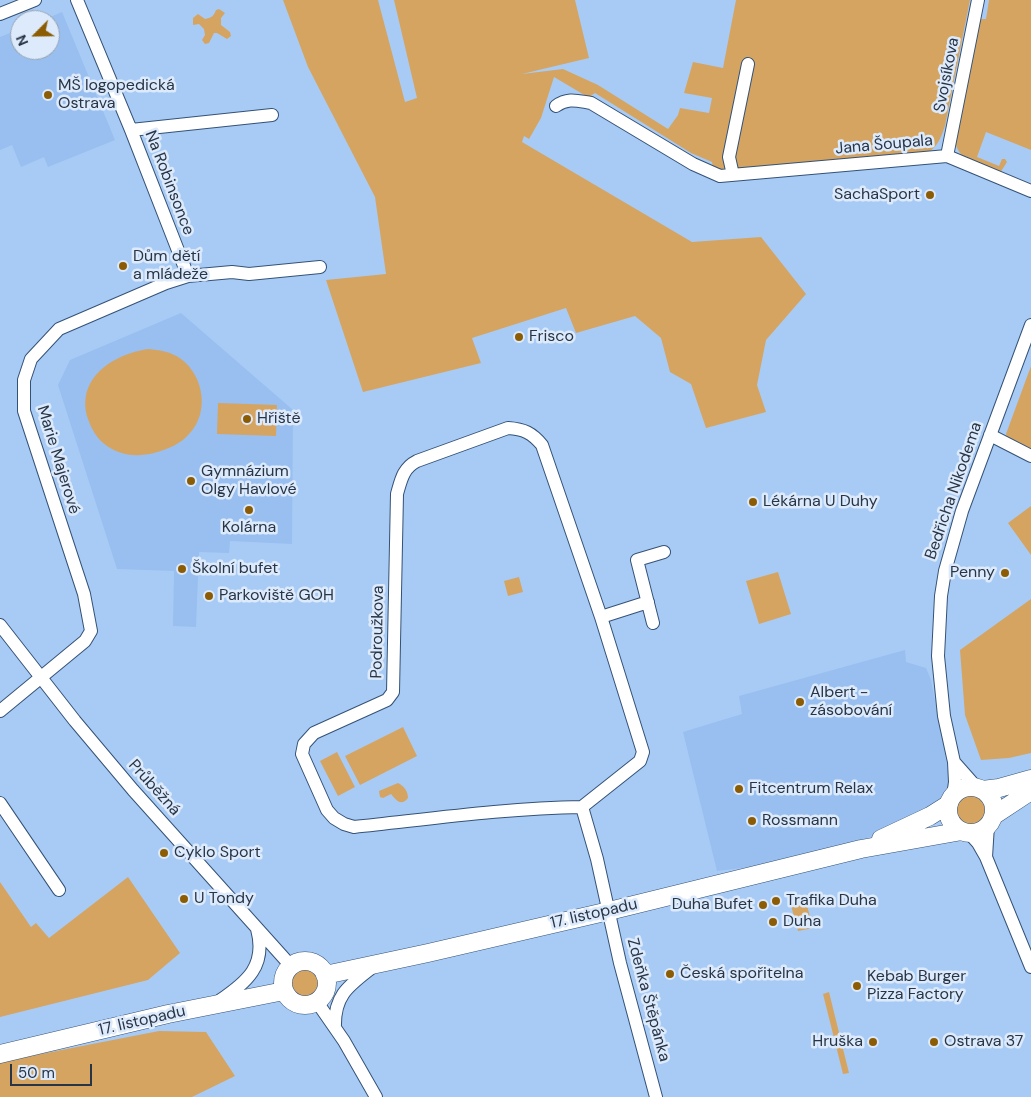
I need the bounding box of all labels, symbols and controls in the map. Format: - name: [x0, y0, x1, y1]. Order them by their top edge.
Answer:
- north arrow: [10, 10, 60, 60]
- text: N: [12, 32, 32, 49]
- street label: Svojsíkova: [930, 36, 964, 114]
- place label: MŠ logopedická Ostrava: [58, 76, 175, 114]
- marker: MŠ logopedická Ostrava: [42, 89, 54, 101]
- street label: Na Robinsonce: [140, 128, 198, 238]
- street label: Jana Šoupala: [834, 131, 934, 159]
- place label: SachaSport: [834, 185, 920, 205]
- marker: SachaSport: [924, 189, 936, 201]
- place label: Dům dětí a mládeže: [133, 247, 208, 285]
- marker: Dům dětí a mládeže: [117, 260, 129, 272]
- place label: Frisco: [529, 327, 574, 347]
- marker: Frisco: [513, 331, 525, 343]
- street label: Marie Majerové: [32, 404, 84, 516]
- place label: Hřiště: [257, 409, 300, 429]
- marker: Hřiště: [241, 413, 253, 425]
- street label: Bedřicha Nikodema: [922, 420, 986, 562]
- place label: Gymnázium Olgy Havlové: [201, 462, 297, 500]
- marker: Gymnázium Olgy Havlové: [185, 475, 197, 487]
- place label: Lékárna U Duhy: [763, 492, 878, 512]
- marker: Lékárna U Duhy: [747, 496, 759, 508]
- marker: Kolárna: [243, 504, 255, 516]
- place label: Kolárna: [222, 518, 276, 538]
- place label: Školní bufet: [192, 559, 278, 579]
- marker: Školní bufet: [176, 563, 188, 575]
- place label: Penny: [950, 563, 995, 583]
- marker: Penny: [999, 567, 1011, 579]
- street label: Podroužkova: [368, 585, 388, 679]
- place label: Parkoviště GOH: [219, 586, 334, 606]
- marker: Parkoviště GOH: [203, 590, 215, 602]
- place label: Albert - zásobování: [810, 683, 892, 721]
- marker: Albert - zásobování: [794, 696, 806, 708]
- street label: Průběžná: [124, 756, 184, 820]
- place label: Fitcentrum Relax: [749, 779, 873, 799]
- marker: Fitcentrum Relax: [733, 783, 745, 795]
- place label: Rossmann: [762, 811, 838, 831]
- marker: Rossmann: [746, 815, 758, 827]
- place label: Cyklo Sport: [174, 843, 261, 863]
- marker: Cyklo Sport: [158, 847, 170, 859]
- place label: U Tondy: [194, 889, 254, 909]
- place label: Trafika Duha: [786, 891, 877, 911]
- marker: U Tondy: [178, 893, 190, 905]
- street label: 17. listopadu: [549, 895, 639, 933]
- place label: Duha Bufet: [672, 895, 753, 915]
- marker: Trafika Duha: [770, 895, 782, 907]
- marker: Duha Bufet: [757, 899, 769, 911]
- place label: Duha: [783, 912, 821, 932]
- marker: Duha: [767, 916, 779, 928]
- street label: Zdeňka Štěpánka: [622, 936, 674, 1064]
- place label: Česká spořitelna: [680, 964, 803, 984]
- place label: Kebab Burger Pizza Factory: [867, 967, 966, 1005]
- marker: Česká spořitelna: [664, 968, 676, 980]
- marker: Kebab Burger Pizza Factory: [851, 980, 863, 992]
- street label: 17. listopadu: [97, 1002, 187, 1040]
- place label: Hruška: [812, 1032, 863, 1052]
- place label: Ostrava 37: [944, 1032, 1023, 1052]
- marker: Hruška: [867, 1036, 879, 1048]
- marker: Ostrava 37: [928, 1036, 940, 1048]
- scale bar: [12, 1054, 95, 1086]
- text: 50 m: [18, 1063, 55, 1083]

